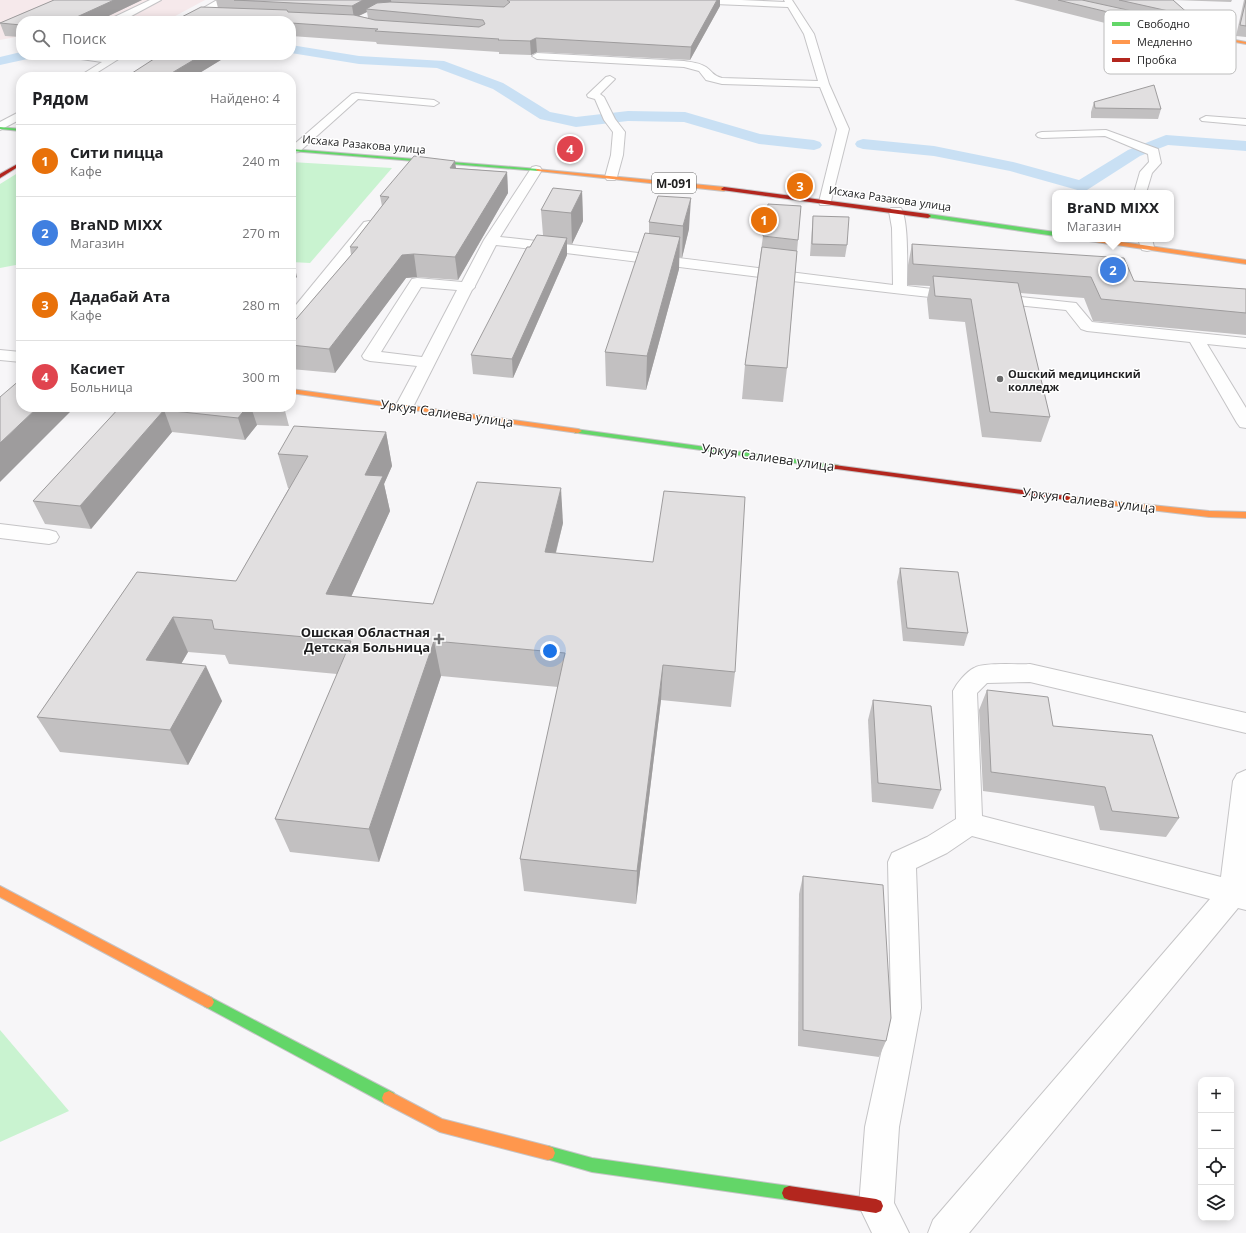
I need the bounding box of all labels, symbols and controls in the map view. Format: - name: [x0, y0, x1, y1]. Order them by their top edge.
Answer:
- legend: [1104, 10, 1236, 74]
- search box: [16, 16, 296, 60]
- text: Свободно: [1137, 16, 1190, 31]
- icon: search: [30, 27, 52, 49]
- text: Поиск: [62, 28, 106, 48]
- text: Медленно: [1137, 34, 1193, 49]
- text: Пробка: [1137, 52, 1177, 67]
- text: Рядом: [32, 87, 89, 110]
- text: Найдено: 4: [210, 89, 280, 107]
- street label: Исхака Разакова улица: [302, 131, 426, 157]
- pin: 4: [557, 134, 583, 164]
- text: Сити пицца: [70, 142, 164, 162]
- text: 1: [41, 152, 49, 170]
- text: 240 m: [242, 152, 280, 170]
- text: Кафе: [70, 162, 102, 180]
- pin: 3: [787, 171, 813, 201]
- road number: М-091: [652, 173, 696, 193]
- street label: Исхака Разакова улица: [828, 182, 952, 214]
- popup: [1052, 190, 1174, 242]
- text: BraND MIXX: [1067, 197, 1159, 217]
- pin: 1: [751, 205, 777, 235]
- text: BraND MIXX: [70, 214, 162, 234]
- text: Магазин: [1067, 217, 1121, 235]
- text: 2: [41, 224, 49, 242]
- text: 270 m: [242, 224, 280, 242]
- text: Магазин: [70, 234, 125, 252]
- pin: 2: [1100, 255, 1126, 285]
- text: Дадабай Ата: [70, 286, 170, 306]
- text: 3: [41, 296, 49, 314]
- text: 280 m: [242, 296, 280, 314]
- text: Кафе: [70, 306, 102, 324]
- text: Касиет: [70, 358, 125, 378]
- place label: Ошский медицинский колледж: [1008, 366, 1141, 394]
- text: 4: [41, 368, 49, 386]
- text: 300 m: [242, 368, 280, 386]
- marker: Ошский медицинский колледж: [995, 374, 1005, 384]
- text: Больница: [70, 378, 133, 396]
- street label: Уркуя Салиева улица: [379, 395, 515, 431]
- street label: Уркуя Салиева улица: [700, 439, 836, 475]
- street label: Уркуя Салиева улица: [1021, 483, 1157, 517]
- place label: Ошская Областная Детская Больница: [301, 623, 430, 656]
- marker: Ошская Областная Детская Больница: [433, 633, 445, 645]
- your location: [540, 641, 560, 661]
- map controls: [1198, 1077, 1234, 1221]
- button: +: [1198, 1077, 1234, 1113]
- button: −: [1198, 1113, 1234, 1149]
- button: locate: [1198, 1149, 1234, 1185]
- button: layers: [1198, 1185, 1234, 1221]

